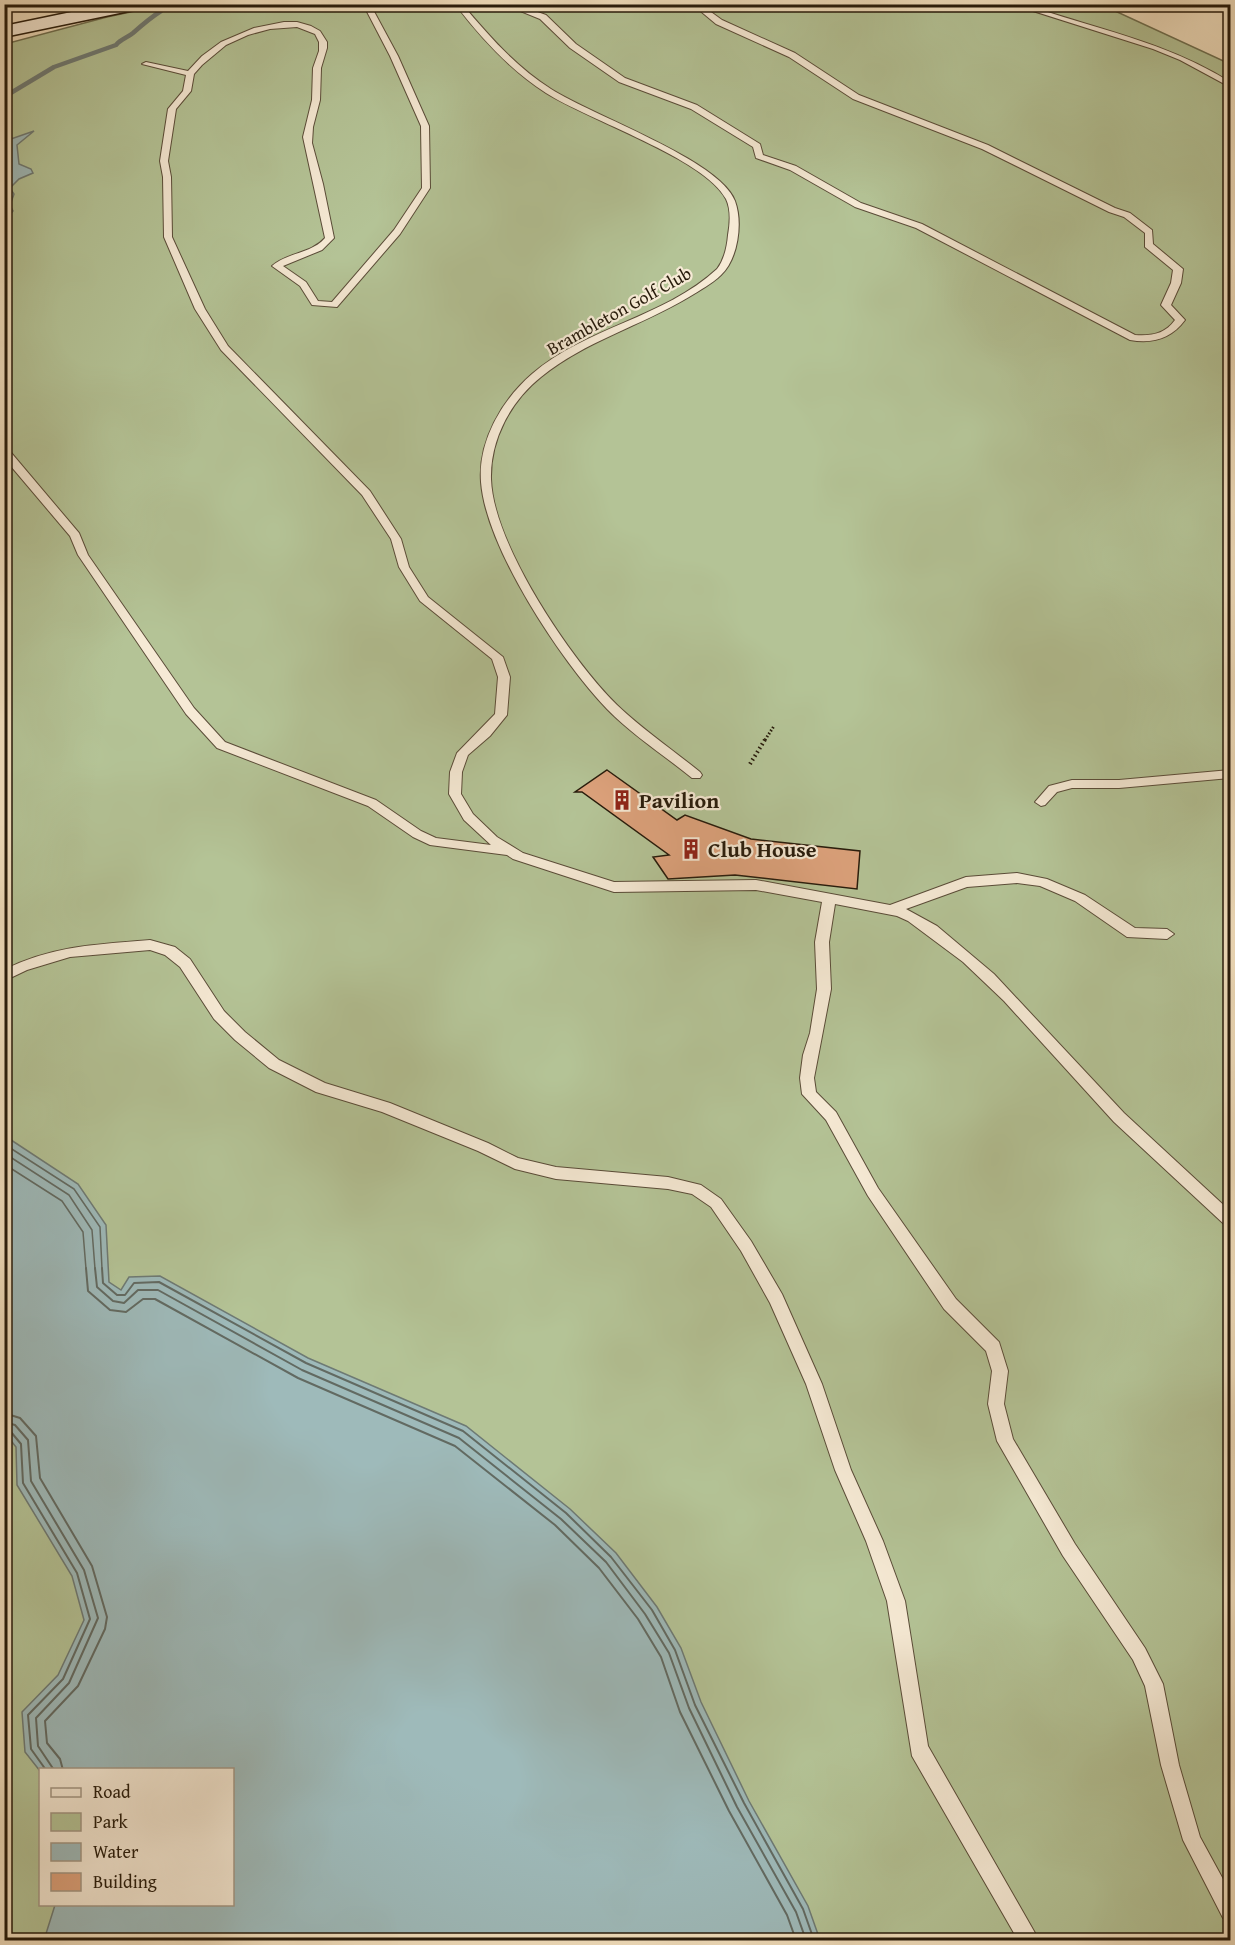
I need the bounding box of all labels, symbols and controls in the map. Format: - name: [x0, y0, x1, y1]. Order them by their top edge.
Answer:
- street label: Brambleton Golf Club: [542, 260, 696, 362]
- place label: Pavilion: [639, 784, 719, 816]
- building icon: Pavilion: [610, 788, 634, 812]
- place label: Club House: [708, 833, 817, 865]
- building icon: Club House: [679, 837, 703, 861]
- legend: [39, 1768, 234, 1906]
- text: Road: [93, 1778, 131, 1805]
- text: Park: [93, 1808, 129, 1835]
- text: Water: [93, 1838, 139, 1865]
- text: Building: [93, 1868, 157, 1895]

